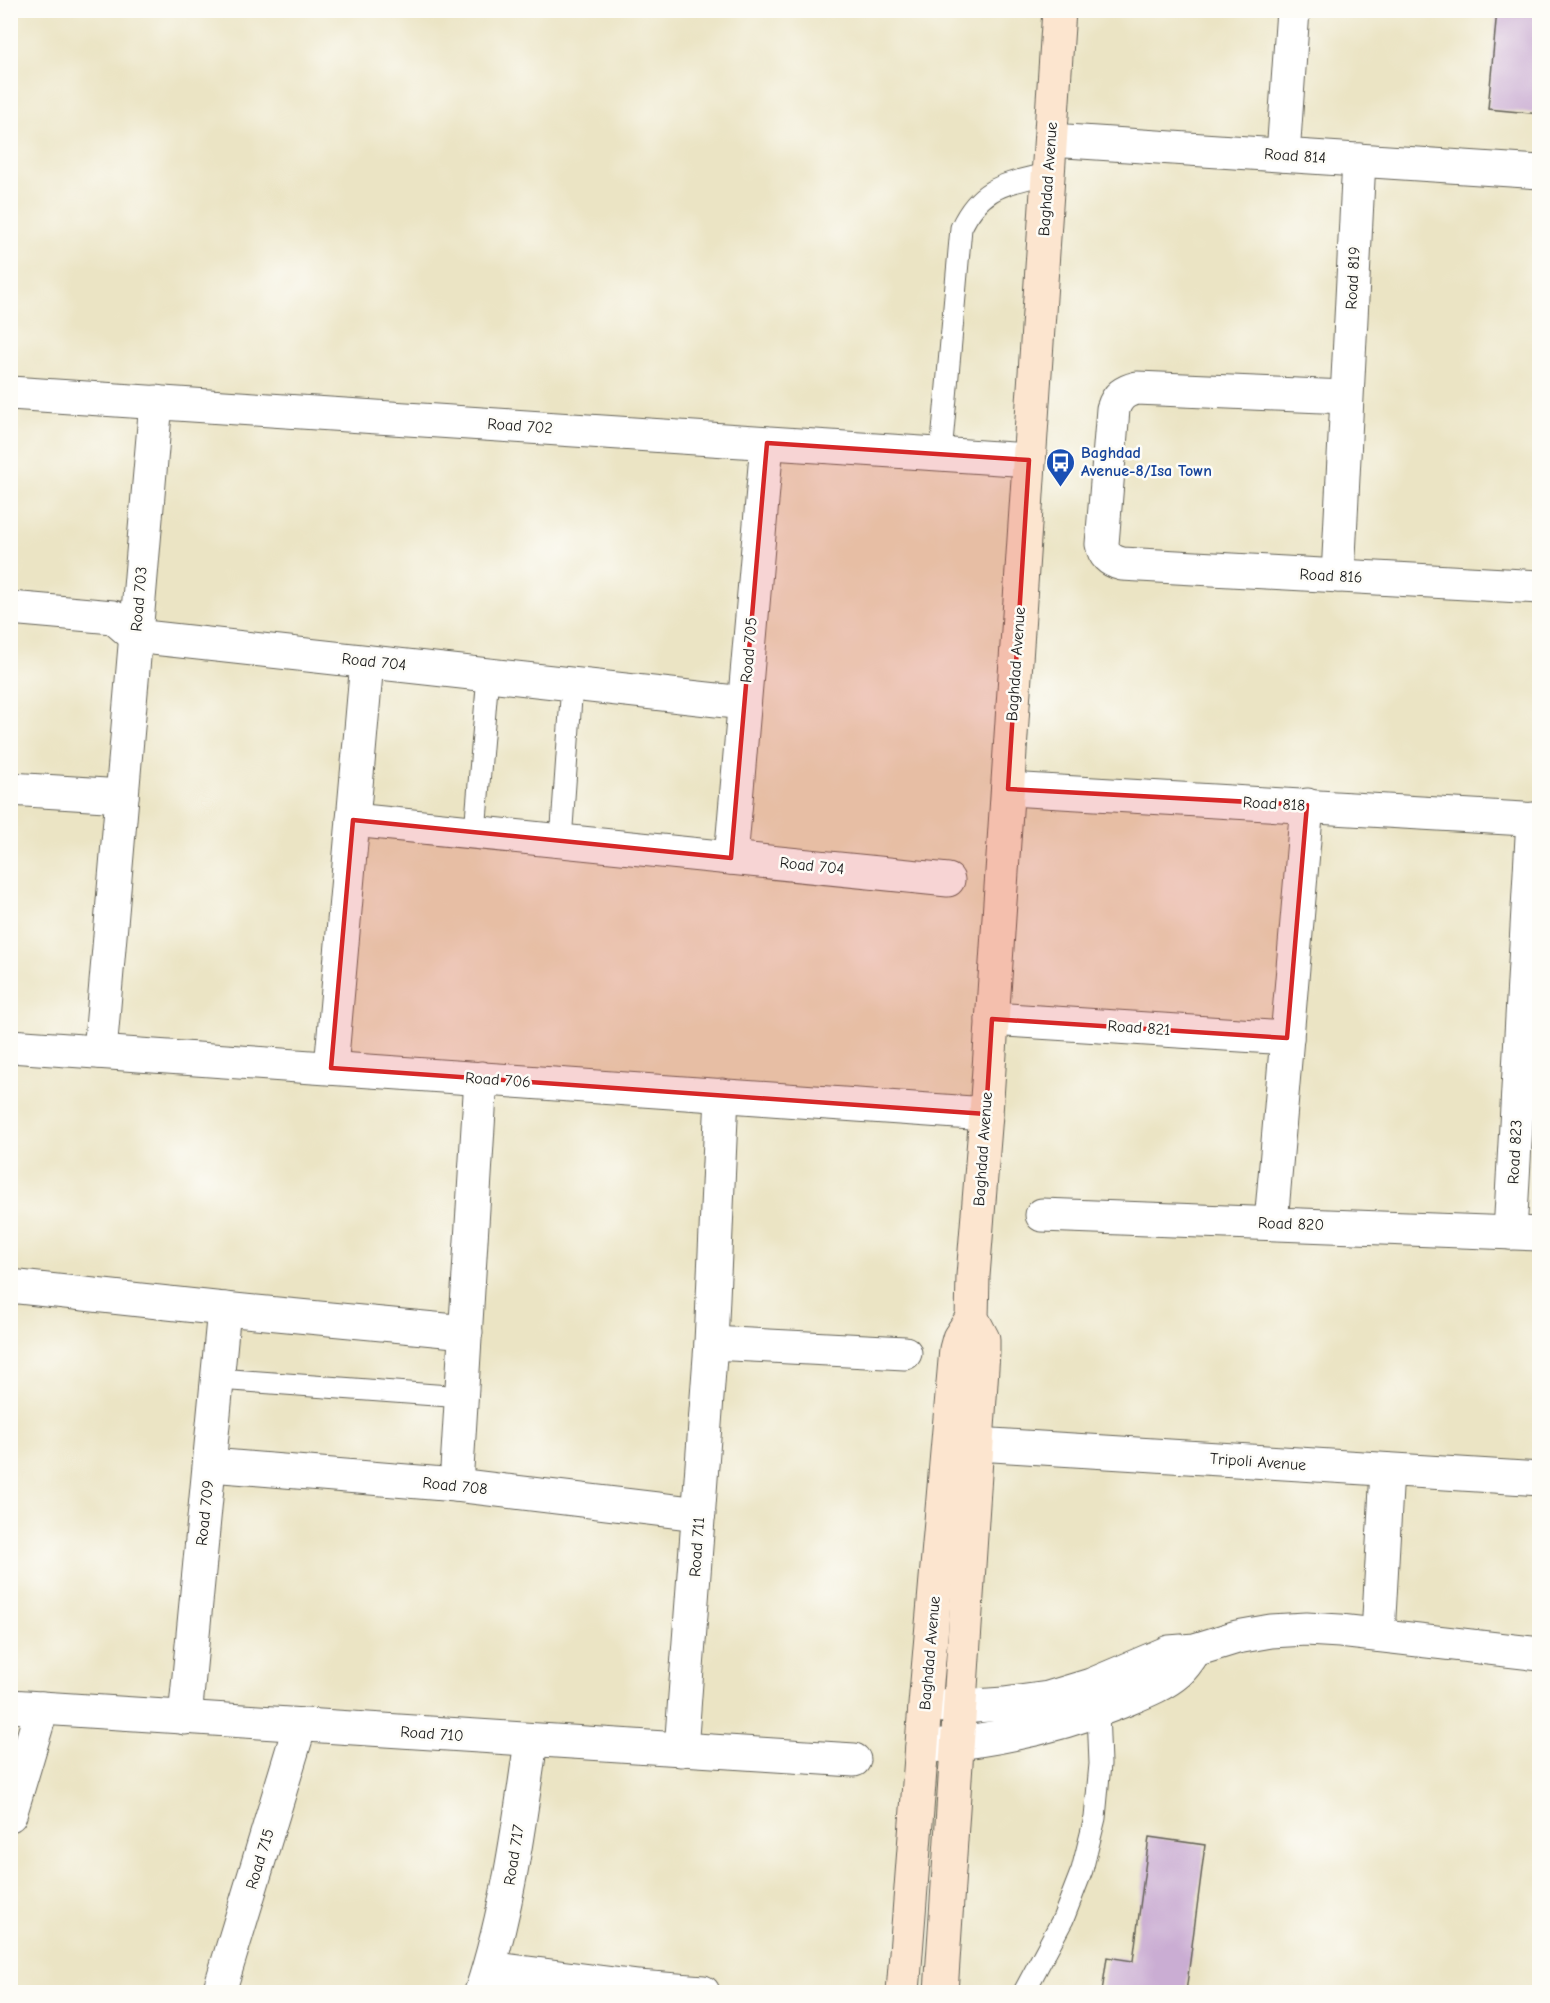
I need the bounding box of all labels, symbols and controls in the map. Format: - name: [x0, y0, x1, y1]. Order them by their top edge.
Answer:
- street label: Baghdad Avenue: [1035, 121, 1061, 237]
- street label: Road 814: [1263, 145, 1327, 167]
- street label: Road 819: [1342, 246, 1364, 310]
- street label: Road 702: [487, 415, 553, 437]
- place label: Baghdad Avenue-8/Isa Town: [1081, 444, 1212, 480]
- bus stop icon: Baghdad Avenue-8/Isa Town: [1044, 446, 1076, 488]
- street label: Road 816: [1299, 565, 1363, 587]
- street label: Road 703: [127, 566, 151, 632]
- street label: Baghdad Avenue: [1003, 606, 1029, 722]
- street label: Road 705: [737, 616, 761, 684]
- street label: Road 704: [341, 650, 407, 674]
- street label: Road 818: [1242, 793, 1306, 815]
- street label: Road 704: [779, 854, 845, 878]
- street label: Road 821: [1107, 1017, 1171, 1039]
- street label: Road 706: [465, 1069, 531, 1091]
- street label: Baghdad Avenue: [970, 1091, 996, 1207]
- street label: Road 823: [1504, 1119, 1526, 1185]
- street label: Road 820: [1258, 1214, 1324, 1234]
- street label: Tripoli Avenue: [1209, 1450, 1307, 1474]
- street label: Road 708: [422, 1474, 488, 1498]
- street label: Road 709: [193, 1479, 217, 1547]
- street label: Road 711: [686, 1516, 708, 1578]
- street label: Baghdad Avenue: [916, 1595, 944, 1711]
- street label: Road 710: [400, 1723, 464, 1745]
- street label: Road 717: [500, 1823, 528, 1887]
- street label: Road 715: [242, 1826, 278, 1892]

